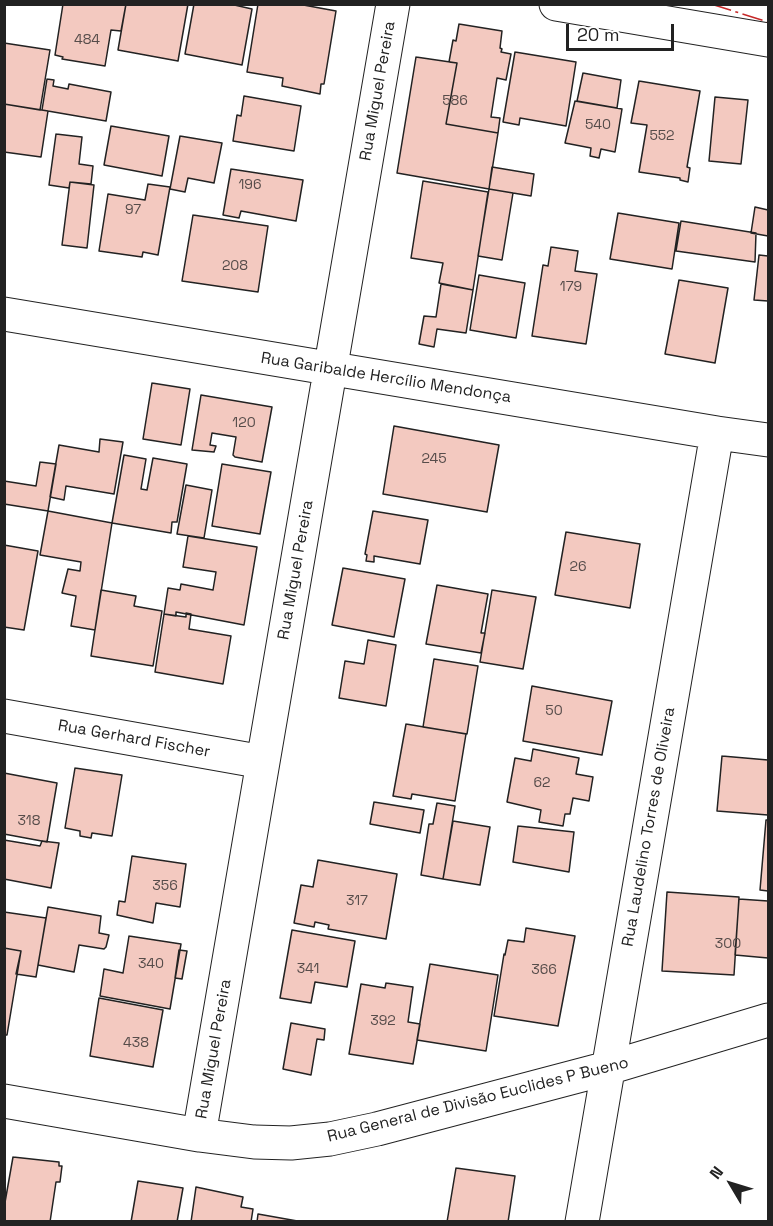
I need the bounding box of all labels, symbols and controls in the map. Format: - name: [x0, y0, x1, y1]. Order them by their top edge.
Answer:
- scale bar: [569, 12, 677, 50]
- street label: Rua Miguel Pereira: [356, 20, 400, 162]
- text: 20 m: [577, 23, 620, 46]
- house number: 484: [74, 32, 100, 48]
- house number: 586: [442, 93, 468, 109]
- house number: 540: [585, 117, 611, 133]
- house number: 552: [649, 128, 675, 144]
- house number: 196: [239, 177, 261, 193]
- house number: 97: [125, 202, 141, 218]
- house number: 208: [222, 258, 248, 274]
- house number: 179: [560, 279, 582, 295]
- street label: Rua Garibalde Hercílio Mendonça: [259, 349, 513, 407]
- house number: 120: [232, 415, 256, 431]
- house number: 245: [421, 451, 447, 467]
- street label: Rua Miguel Pereira: [274, 499, 318, 641]
- house number: 26: [569, 559, 587, 575]
- house number: 50: [545, 703, 563, 719]
- street label: Rua Laudelino Torres de Oliveira: [618, 706, 680, 948]
- street label: Rua Gerhard Fischer: [56, 716, 212, 762]
- house number: 62: [534, 775, 550, 791]
- house number: 318: [18, 813, 40, 829]
- house number: 356: [152, 878, 178, 894]
- house number: 317: [346, 893, 368, 909]
- house number: 300: [715, 936, 741, 952]
- house number: 340: [138, 956, 164, 972]
- house number: 341: [297, 961, 319, 977]
- house number: 366: [531, 962, 557, 978]
- street label: Rua Miguel Pereira: [192, 978, 236, 1120]
- house number: 392: [370, 1013, 396, 1029]
- house number: 438: [123, 1035, 149, 1051]
- street label: Rua General de Divisão Euclides P Bueno: [325, 1053, 631, 1147]
- north arrow: [701, 1154, 761, 1214]
- text: N: [705, 1162, 728, 1183]

